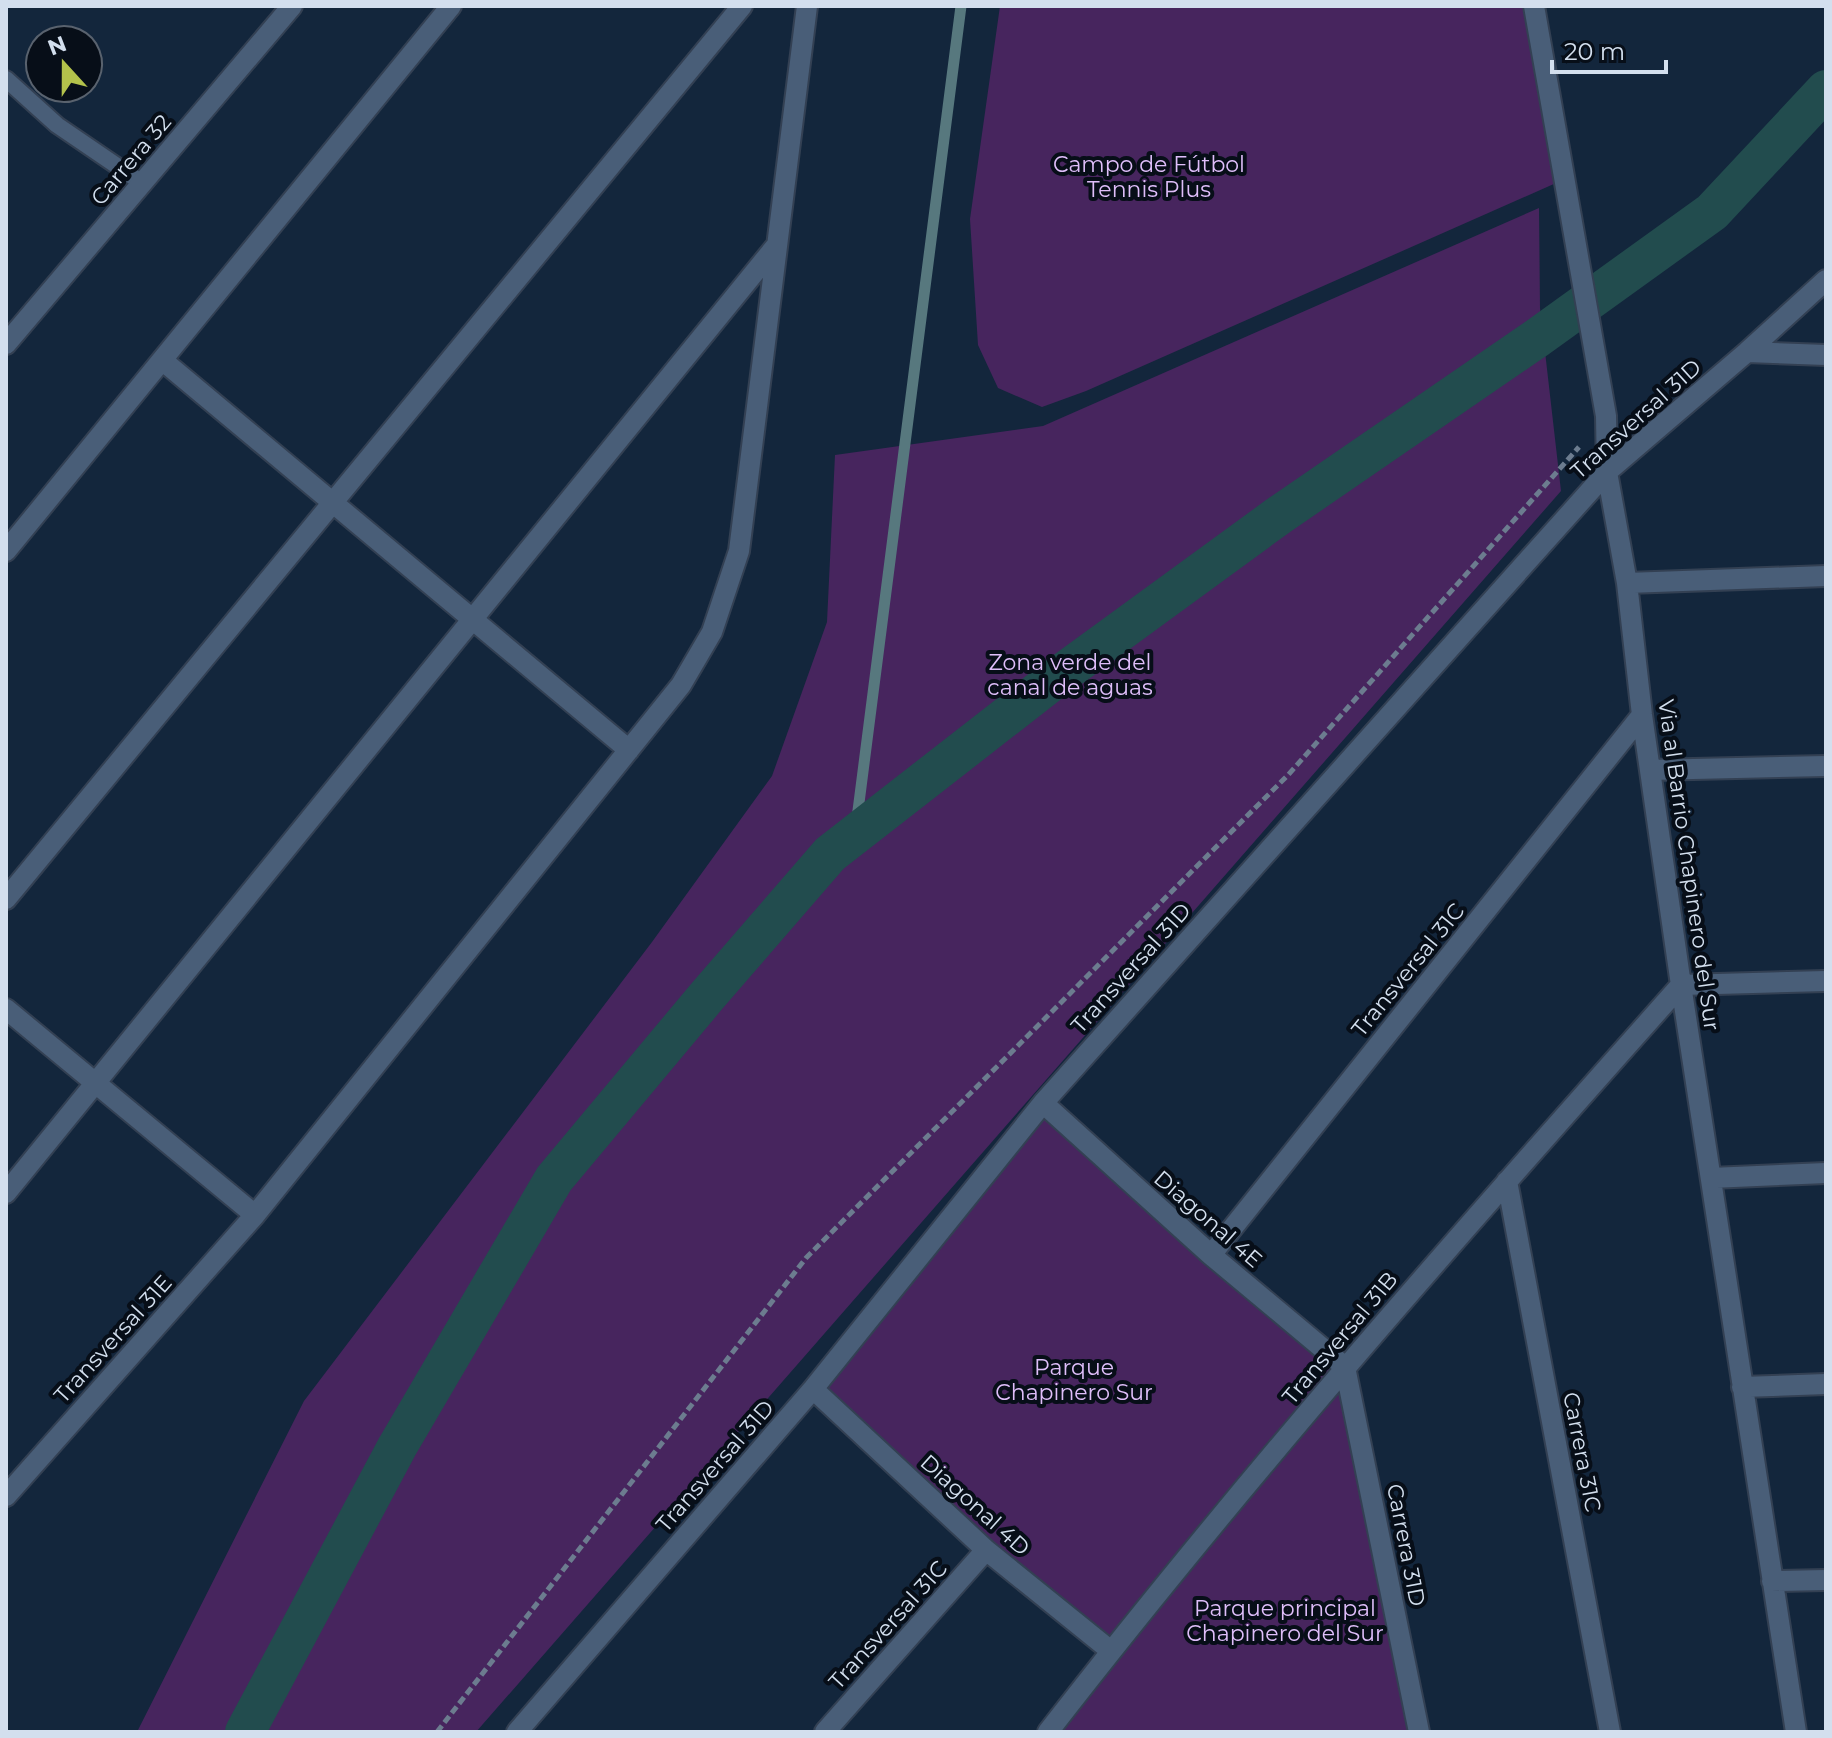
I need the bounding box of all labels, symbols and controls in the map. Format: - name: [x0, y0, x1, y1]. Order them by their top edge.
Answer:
- north arrow: [24, 24, 104, 104]
- scale bar: [1552, 24, 1666, 74]
- text: N: [44, 30, 70, 62]
- text: 20 m: [1564, 37, 1625, 66]
- street label: Carrera 32: [85, 109, 177, 211]
- park label: Campo de Fútbol Tennis Plus: [1053, 151, 1245, 203]
- street label: Transversal 31D: [1565, 353, 1707, 485]
- park label: Zona verde del canal de aguas: [987, 649, 1153, 701]
- street label: Via al Barrio Chapinero del Sur: [1652, 698, 1726, 1032]
- street label: Transversal 31D: [1065, 897, 1197, 1039]
- street label: Transversal 31C: [1346, 898, 1470, 1042]
- street label: Diagonal 4E: [1148, 1165, 1268, 1273]
- street label: Transversal 31B: [1277, 1266, 1403, 1410]
- street label: Transversal 31E: [49, 1269, 177, 1409]
- park label: Parque Chapinero Sur: [995, 1354, 1153, 1406]
- street label: Carrera 31C: [1557, 1390, 1607, 1514]
- street label: Transversal 31D: [650, 1394, 780, 1538]
- street label: Diagonal 4D: [915, 1449, 1035, 1561]
- street label: Carrera 31D: [1381, 1482, 1431, 1608]
- street label: Transversal 31C: [823, 1555, 953, 1695]
- park label: Parque principal Chapinero del Sur: [1186, 1595, 1384, 1647]

